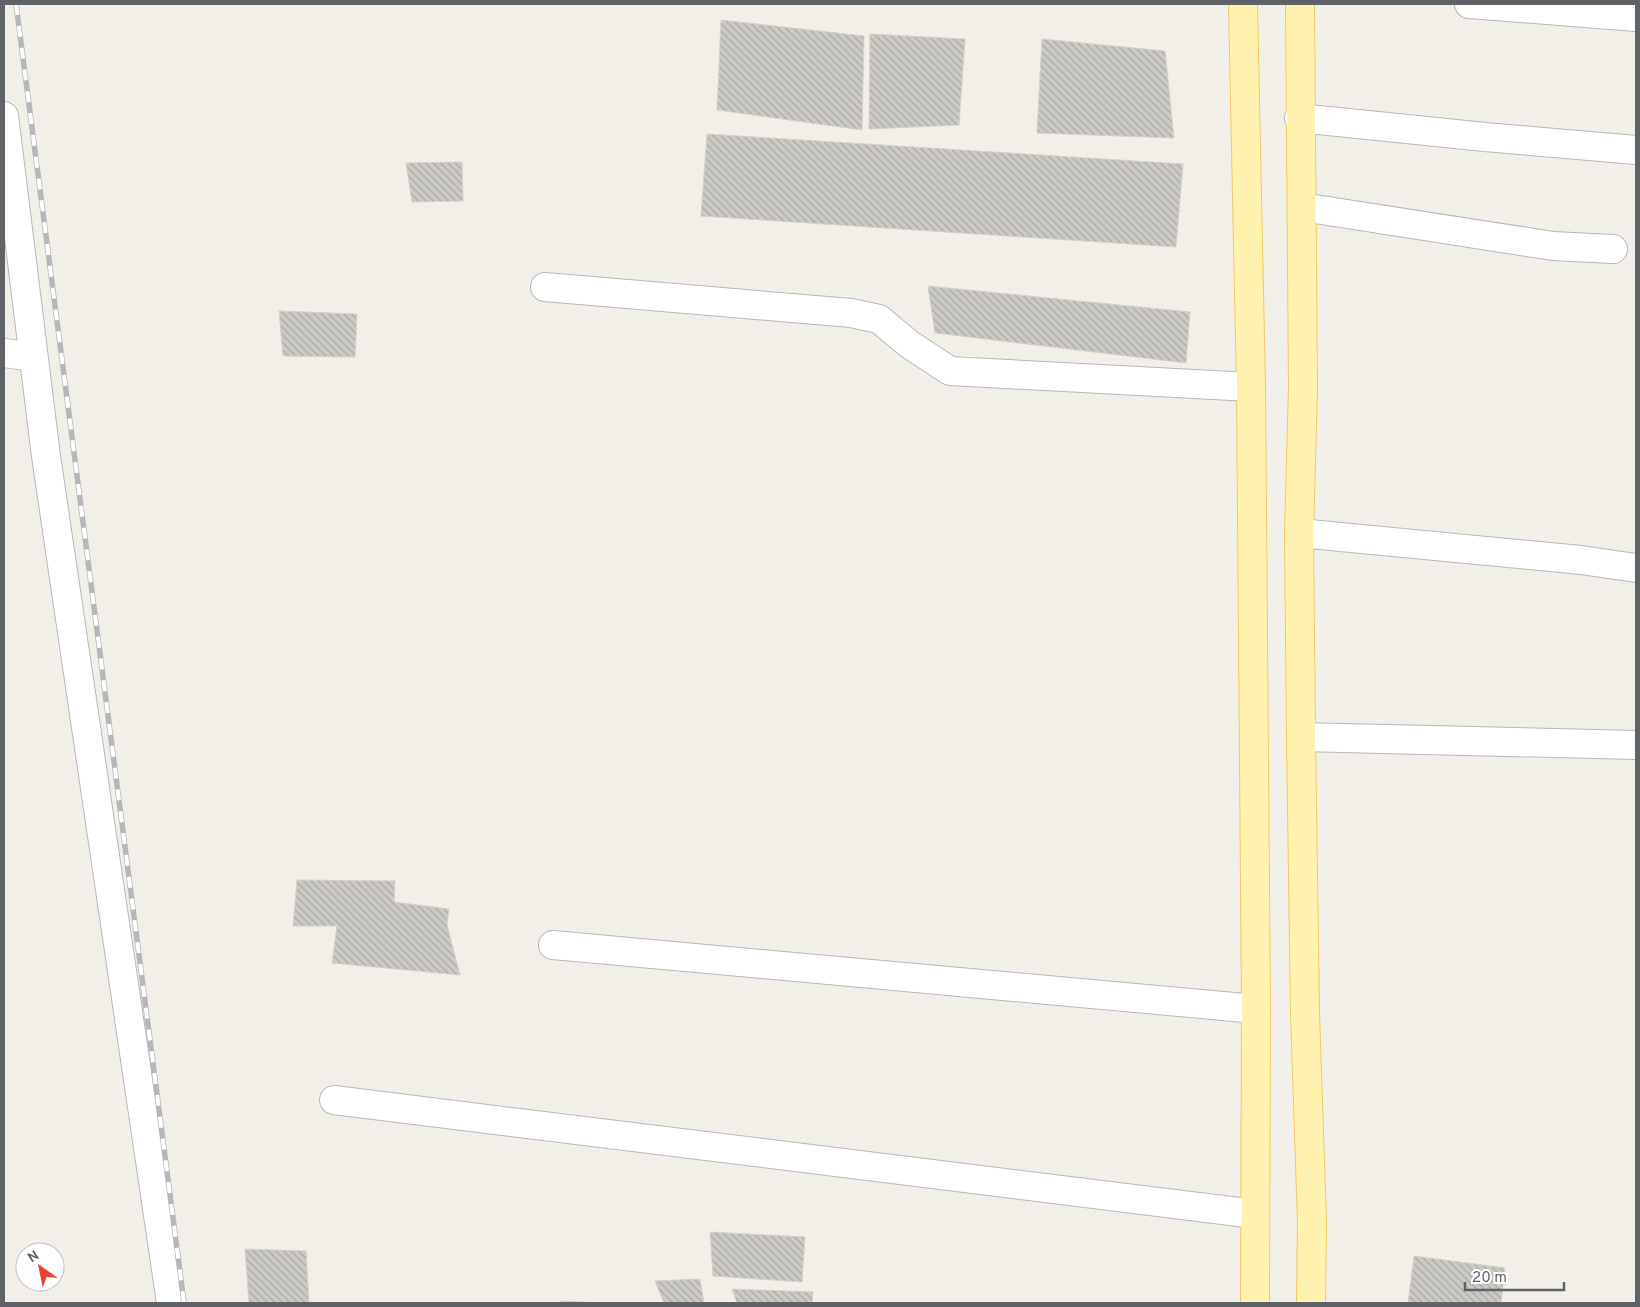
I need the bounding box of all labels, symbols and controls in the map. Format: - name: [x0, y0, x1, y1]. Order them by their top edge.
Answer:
- north arrow: [15, 1242, 65, 1292]
- text: N: [25, 1247, 43, 1267]
- scale bar: [1465, 1260, 1564, 1292]
- text: 20 m: [1472, 1269, 1507, 1288]

